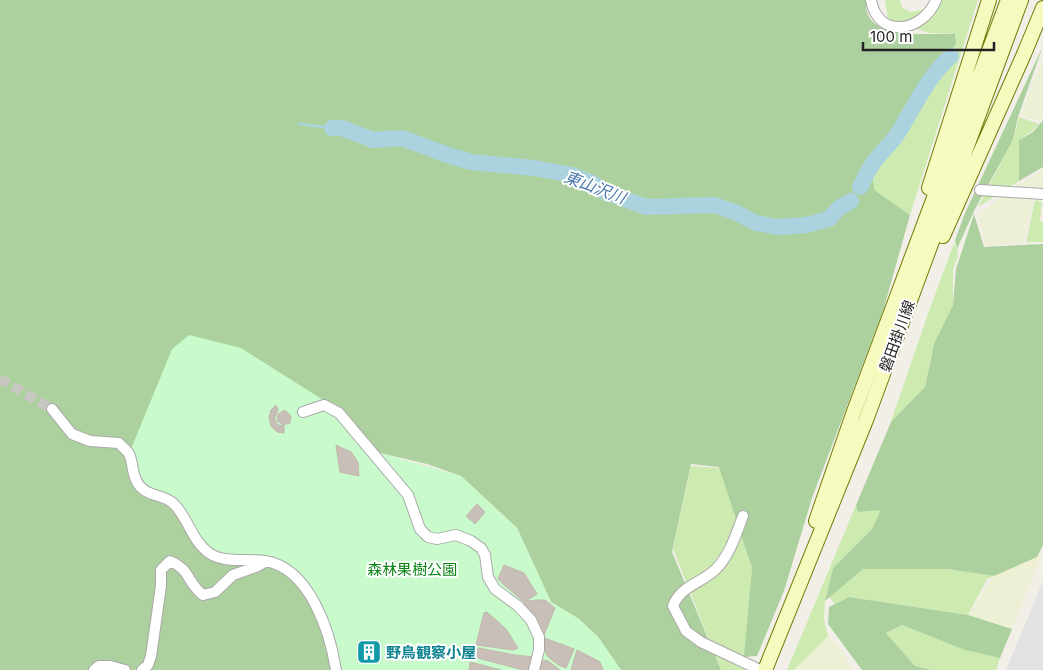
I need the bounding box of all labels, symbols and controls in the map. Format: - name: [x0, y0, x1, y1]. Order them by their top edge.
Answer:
- scale bar: [863, 20, 994, 52]
- text: 100 m: [870, 27, 912, 46]
- water label: 東山沢川: [562, 166, 630, 209]
- street label: 磐田掛川線: [875, 298, 919, 374]
- park label: 森林果樹公園: [367, 560, 457, 579]
- building icon: 野鳥観察小屋: [356, 639, 382, 665]
- place label: 野鳥観察小屋: [386, 643, 476, 662]

